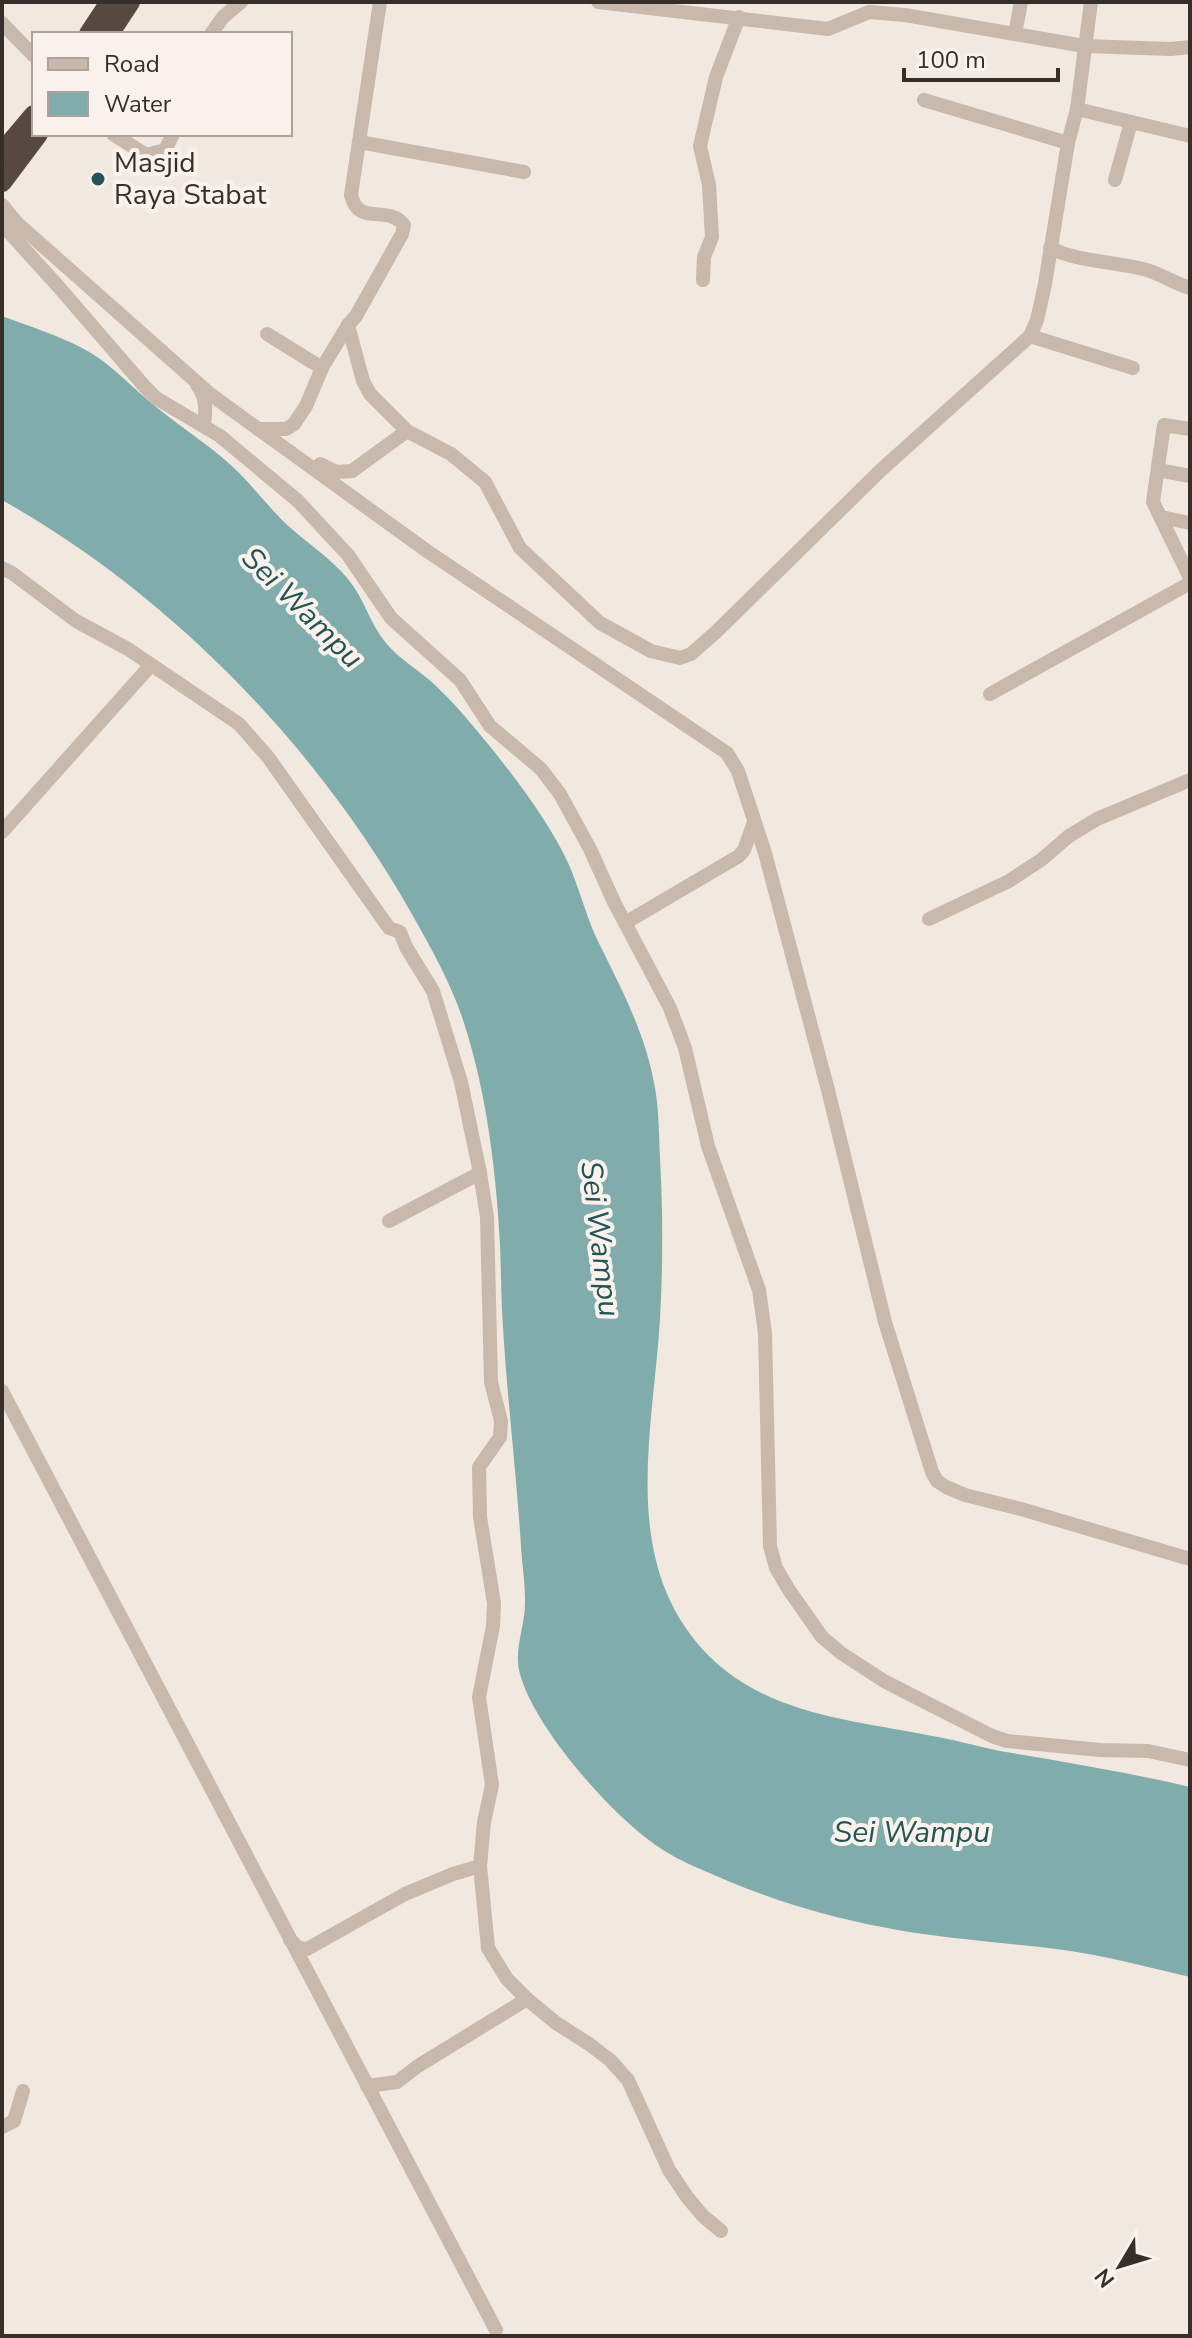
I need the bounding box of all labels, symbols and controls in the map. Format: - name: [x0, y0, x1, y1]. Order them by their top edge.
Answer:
- legend: [32, 32, 292, 136]
- scale bar: [904, 32, 1058, 82]
- text: 100 m: [916, 44, 986, 76]
- text: Road: [104, 48, 160, 80]
- text: Water: [104, 88, 172, 120]
- place label: Masjid Raya Stabat: [114, 144, 267, 214]
- marker: Masjid Raya Stabat: [89, 170, 107, 188]
- water label: Sei Wampu: [232, 538, 372, 678]
- water label: Sei Wampu: [570, 1159, 630, 1319]
- water label: Sei Wampu: [834, 1812, 990, 1853]
- north arrow: [1080, 2226, 1160, 2306]
- text: N: [1088, 2262, 1122, 2293]

